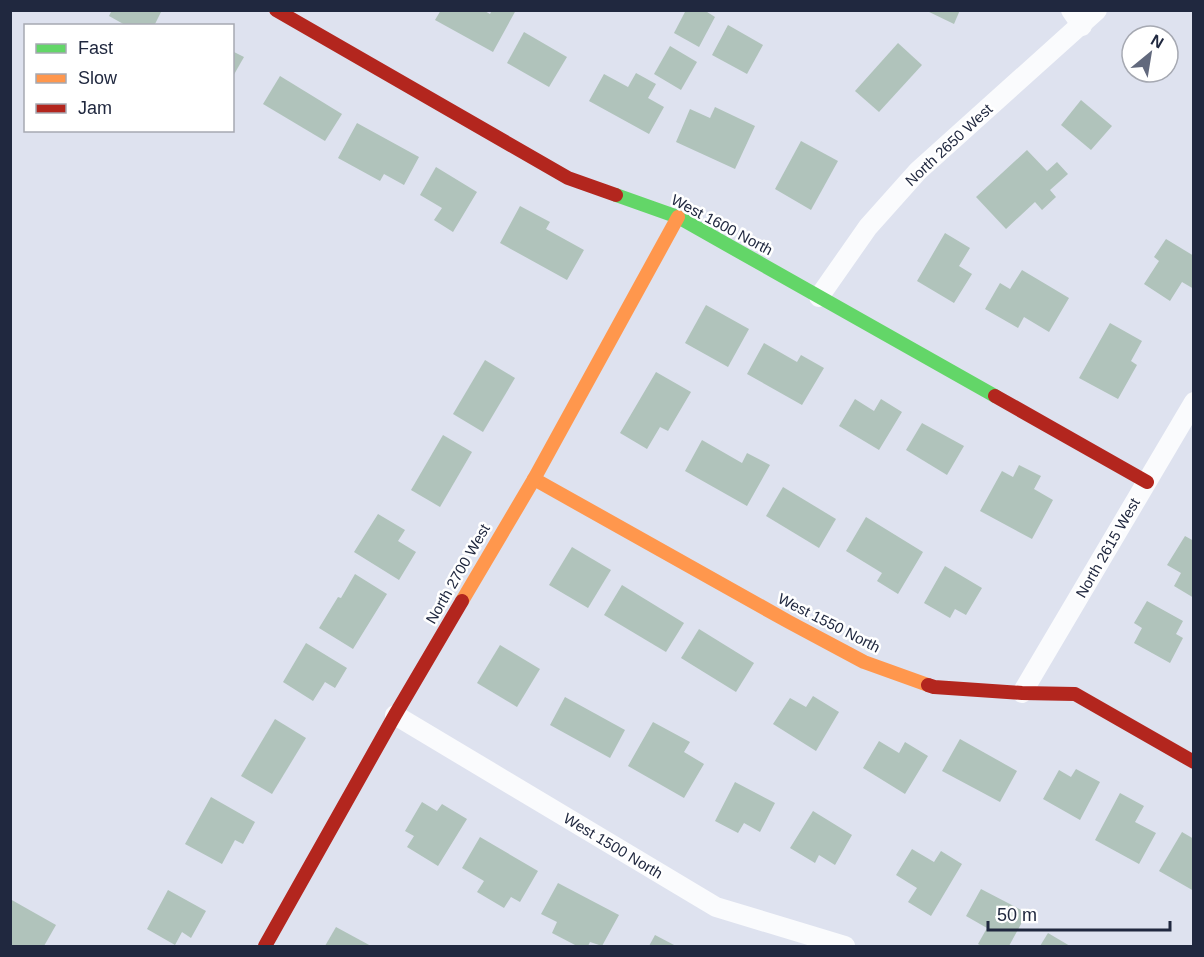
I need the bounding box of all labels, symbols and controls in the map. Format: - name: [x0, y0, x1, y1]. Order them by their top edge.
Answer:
- legend: [24, 24, 234, 132]
- north arrow: [1120, 24, 1180, 84]
- text: N: [1148, 31, 1167, 52]
- text: Fast: [78, 38, 113, 58]
- text: Slow: [78, 68, 118, 88]
- text: Jam: [78, 98, 112, 118]
- street label: North 2650 West: [902, 100, 996, 189]
- street label: West 1600 North: [669, 191, 776, 258]
- street label: North 2615 West: [1072, 494, 1143, 601]
- street label: North 2700 West: [422, 520, 493, 627]
- street label: West 1550 North: [775, 589, 883, 656]
- street label: West 1500 North: [561, 809, 666, 882]
- scale bar: [988, 894, 1170, 932]
- text: 50 m: [997, 905, 1037, 925]

